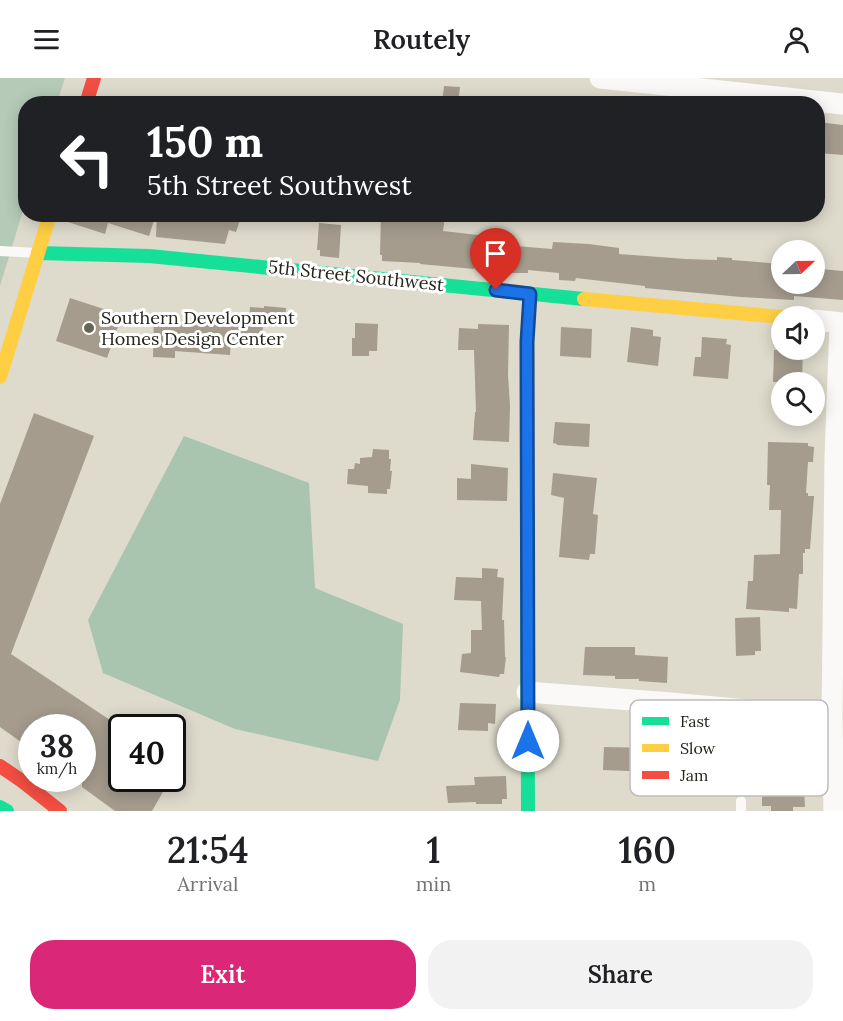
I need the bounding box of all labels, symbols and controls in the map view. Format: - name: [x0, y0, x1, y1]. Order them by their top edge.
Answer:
- text: Routely: [373, 22, 470, 56]
- icon: menu: [30, 23, 63, 56]
- icon: person: [780, 23, 813, 56]
- text: 150 m: [147, 115, 263, 169]
- icon: left: [48, 120, 126, 198]
- text: 5th Street Southwest: [147, 168, 412, 202]
- pin: [470, 228, 521, 290]
- icon: arrive: [479, 237, 512, 270]
- north arrow: [771, 240, 825, 294]
- map controls: [771, 240, 825, 426]
- street label: 5th Street Southwest: [267, 255, 445, 296]
- place label: Southern Development Homes Design Center: [101, 306, 295, 350]
- button: sound: [771, 306, 825, 360]
- marker: Southern Development Homes Design Center: [82, 321, 96, 335]
- button: search: [771, 372, 825, 426]
- legend: [630, 700, 828, 796]
- position arrow: [496, 709, 560, 773]
- text: Fast: [680, 711, 711, 731]
- speed limit sign: 40: [108, 714, 186, 792]
- text: 38: [40, 727, 74, 765]
- text: Slow: [680, 738, 716, 758]
- text: km/h: [37, 759, 77, 778]
- text: Jam: [679, 765, 708, 785]
- text: 21:54: [167, 827, 249, 873]
- text: 1: [426, 827, 441, 873]
- text: 160: [618, 827, 676, 873]
- text: Arrival: [177, 871, 238, 896]
- text: min: [416, 871, 451, 896]
- text: m: [638, 871, 656, 896]
- button: Exit: [30, 940, 416, 1009]
- button: Share: [428, 940, 813, 1009]

